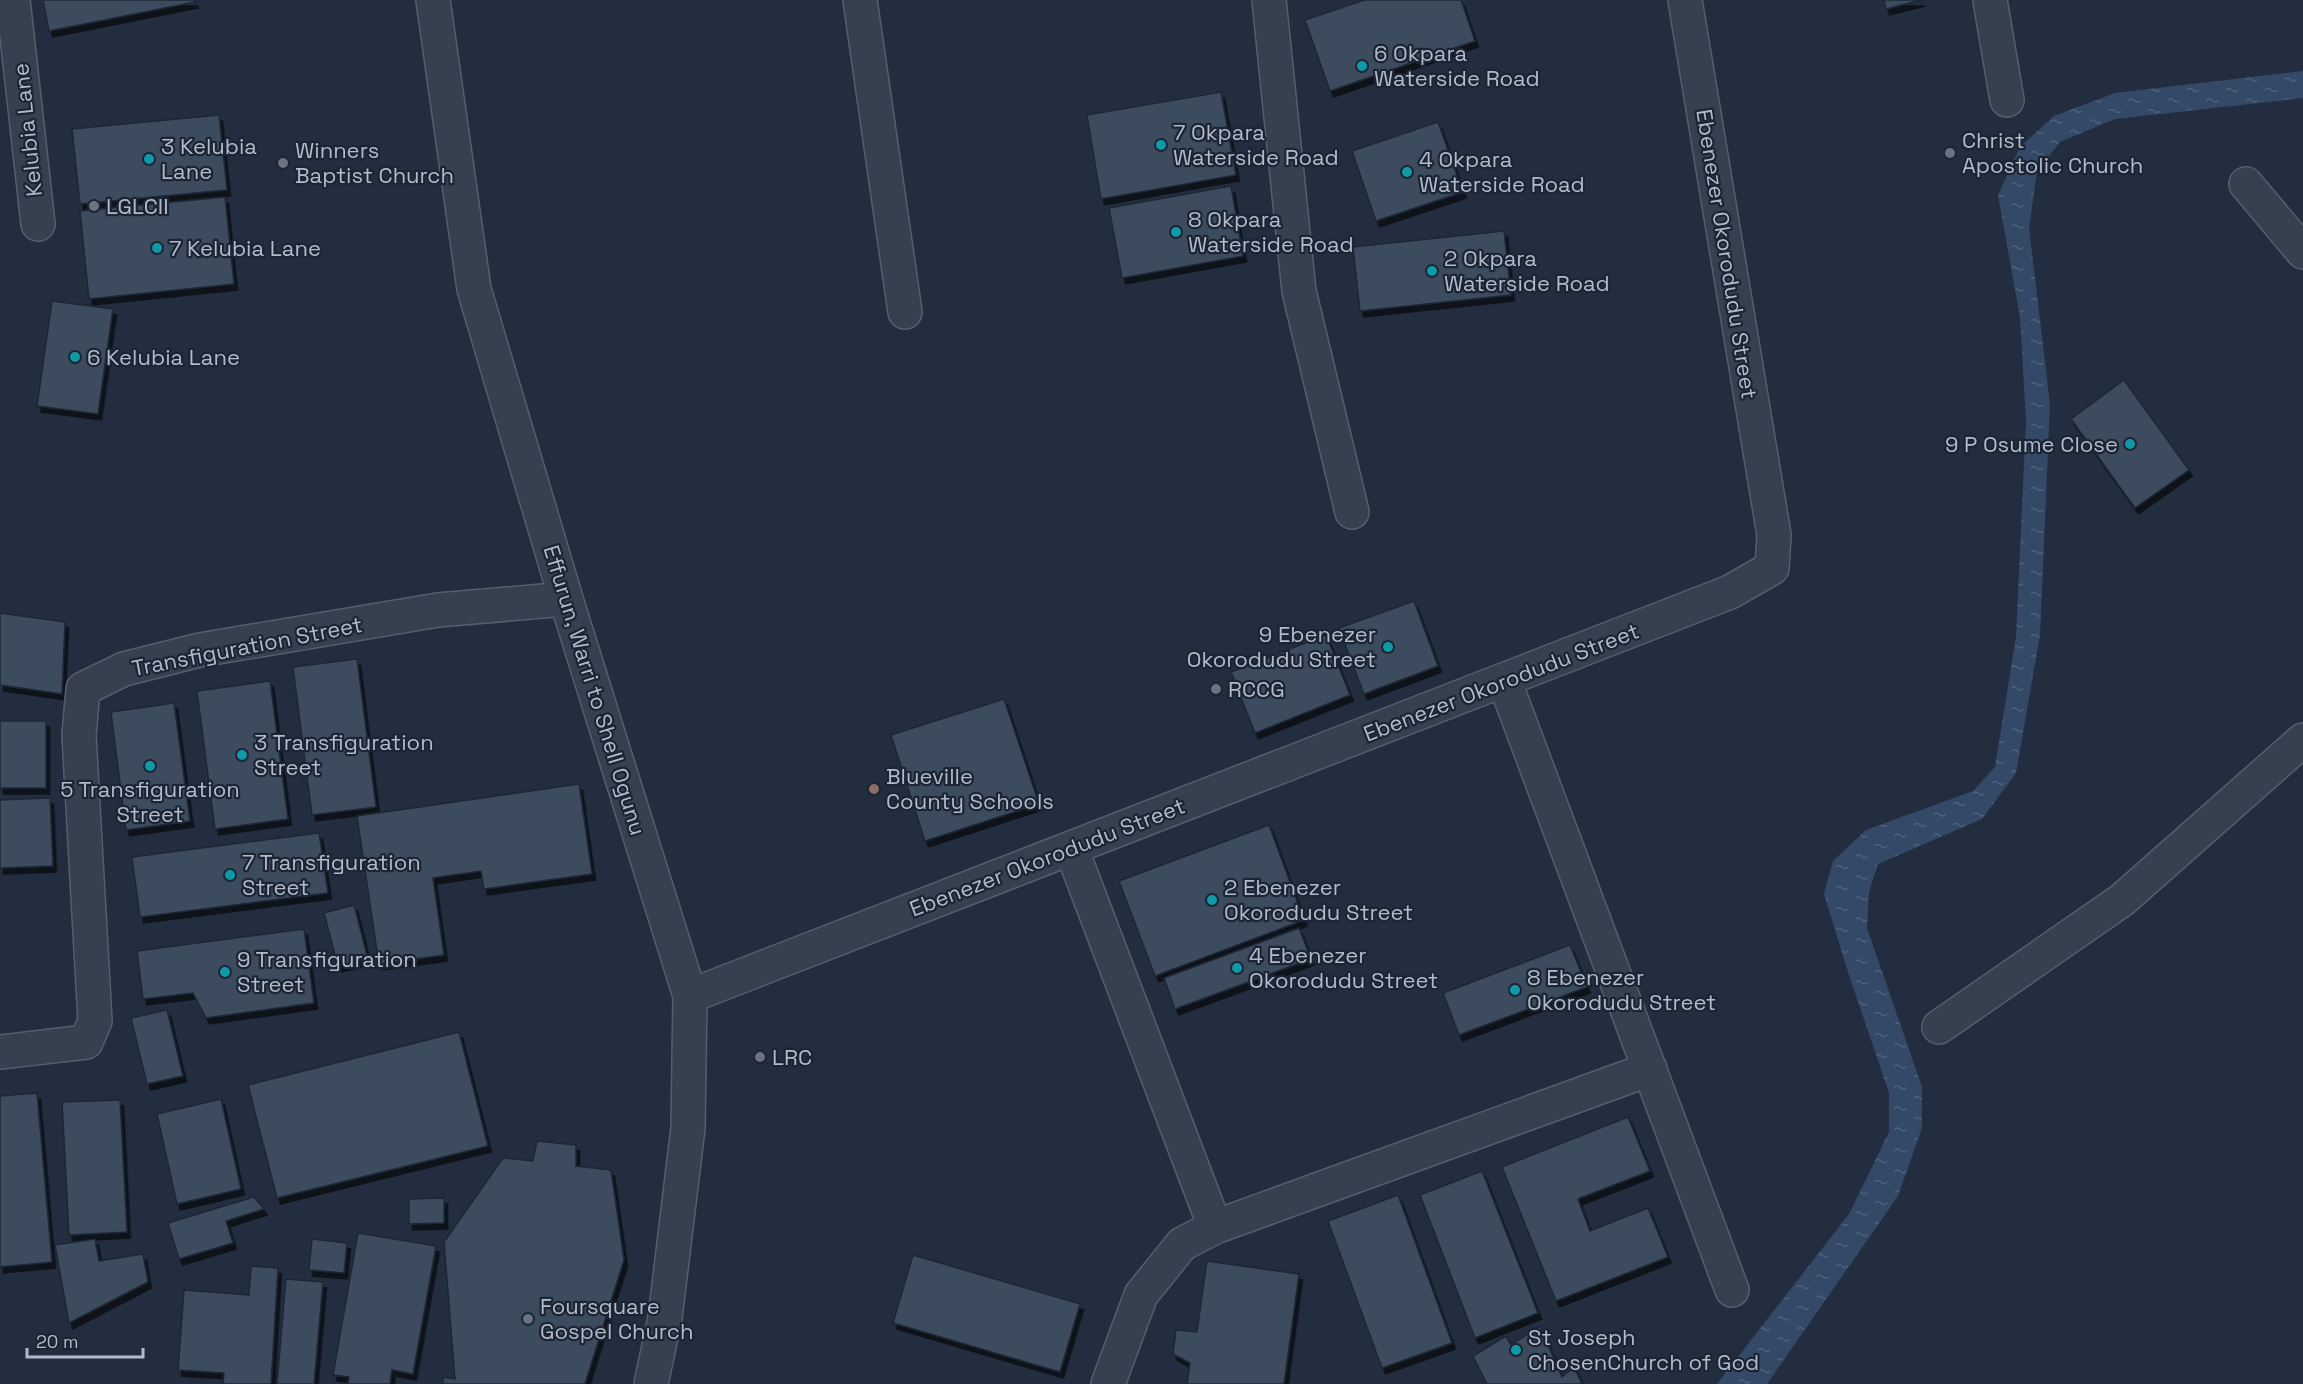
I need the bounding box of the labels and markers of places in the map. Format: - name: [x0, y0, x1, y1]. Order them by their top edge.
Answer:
- place label: 6 Okpara Waterside Road: [1374, 39, 1540, 92]
- marker: 6 Okpara Waterside Road: [1355, 59, 1369, 73]
- place label: 7 Okpara Waterside Road: [1173, 118, 1339, 171]
- place label: Christ Apostolic Church: [1962, 126, 2143, 179]
- place label: 3 Kelubia Lane: [161, 132, 257, 185]
- place label: Winners Baptist Church: [295, 136, 454, 189]
- marker: 7 Okpara Waterside Road: [1154, 138, 1168, 152]
- place label: 4 Okpara Waterside Road: [1419, 145, 1585, 198]
- marker: Christ Apostolic Church: [1943, 146, 1957, 160]
- marker: 3 Kelubia Lane: [142, 152, 156, 166]
- marker: Winners Baptist Church: [276, 156, 290, 170]
- marker: 4 Okpara Waterside Road: [1400, 165, 1414, 179]
- place label: LGLCII: [106, 192, 169, 220]
- marker: LGLCII: [87, 199, 101, 213]
- place label: 8 Okpara Waterside Road: [1188, 205, 1354, 258]
- marker: 8 Okpara Waterside Road: [1169, 225, 1183, 239]
- place label: 7 Kelubia Lane: [169, 234, 321, 262]
- marker: 7 Kelubia Lane: [150, 241, 164, 255]
- place label: 2 Okpara Waterside Road: [1444, 244, 1610, 297]
- marker: 2 Okpara Waterside Road: [1425, 264, 1439, 278]
- place label: 6 Kelubia Lane: [87, 343, 240, 371]
- marker: 6 Kelubia Lane: [68, 350, 82, 364]
- place label: 9 P Osume Close: [1945, 430, 2118, 458]
- marker: 9 P Osume Close: [2123, 437, 2137, 451]
- place label: 9 Ebenezer Okorodudu Street: [1187, 620, 1376, 673]
- marker: 9 Ebenezer Okorodudu Street: [1381, 640, 1395, 654]
- place label: RCCG: [1228, 675, 1285, 703]
- marker: RCCG: [1209, 682, 1223, 696]
- place label: 3 Transfiguration Street: [254, 728, 434, 781]
- marker: 3 Transfiguration Street: [235, 748, 249, 762]
- marker: 5 Transfiguration Street: [143, 759, 157, 773]
- place label: Blueville County Schools: [886, 762, 1054, 815]
- place label: 5 Transfiguration Street: [60, 775, 240, 828]
- marker: Blueville County Schools: [867, 782, 881, 796]
- place label: 7 Transfiguration Street: [242, 848, 421, 901]
- marker: 7 Transfiguration Street: [223, 868, 237, 882]
- place label: 2 Ebenezer Okorodudu Street: [1224, 873, 1413, 926]
- marker: 2 Ebenezer Okorodudu Street: [1205, 893, 1219, 907]
- place label: 4 Ebenezer Okorodudu Street: [1249, 941, 1438, 994]
- place label: 9 Transfiguration Street: [237, 945, 417, 998]
- marker: 4 Ebenezer Okorodudu Street: [1230, 961, 1244, 975]
- place label: 8 Ebenezer Okorodudu Street: [1527, 963, 1716, 1016]
- marker: 9 Transfiguration Street: [218, 965, 232, 979]
- marker: 8 Ebenezer Okorodudu Street: [1508, 983, 1522, 997]
- place label: LRC: [772, 1043, 812, 1071]
- marker: LRC: [753, 1050, 767, 1064]
- place label: Foursquare Gospel Church: [540, 1292, 693, 1345]
- marker: Foursquare Gospel Church: [521, 1312, 535, 1326]
- place label: St Joseph ChosenChurch of God: [1528, 1323, 1759, 1376]
- marker: St Joseph ChosenChurch of God: [1509, 1343, 1523, 1357]

